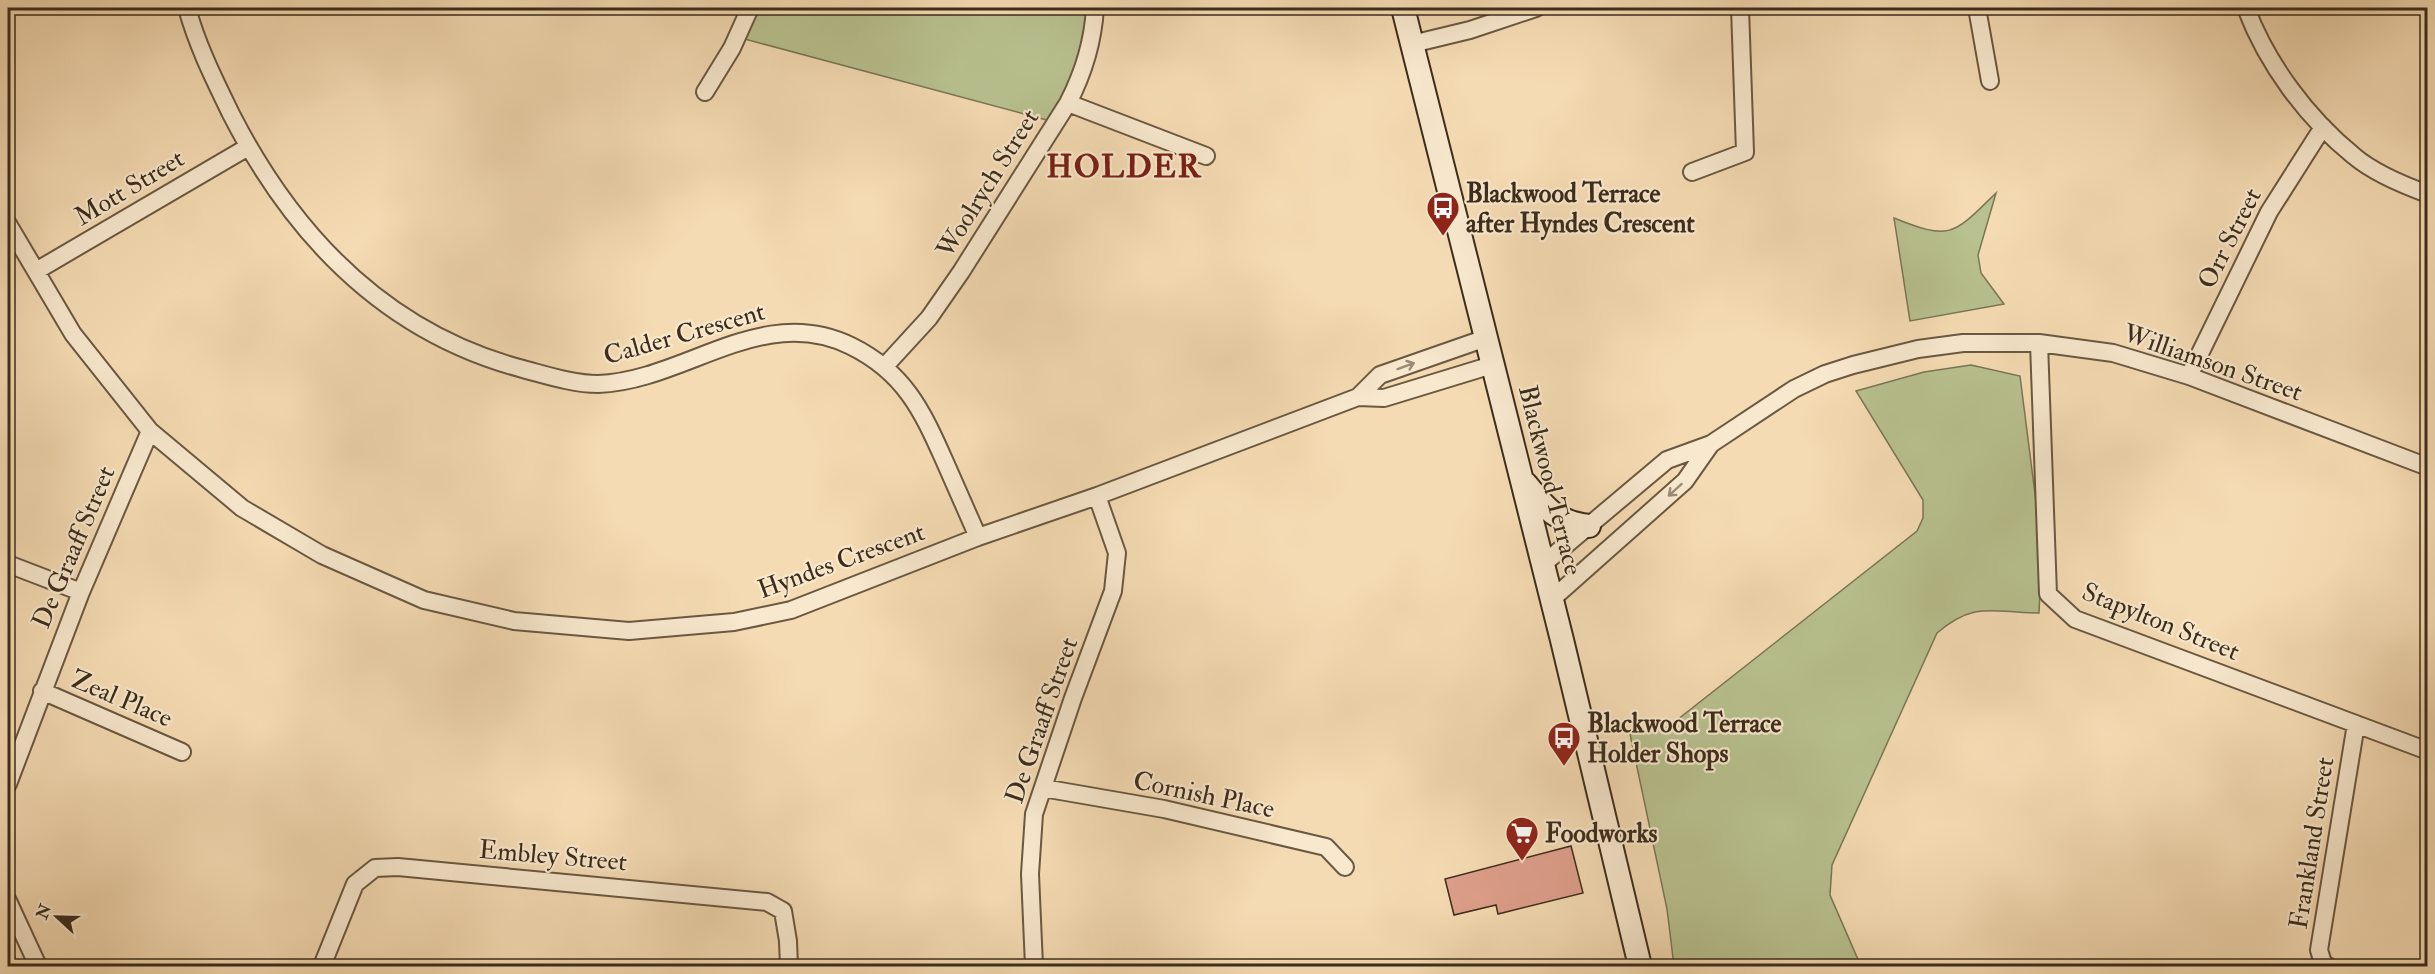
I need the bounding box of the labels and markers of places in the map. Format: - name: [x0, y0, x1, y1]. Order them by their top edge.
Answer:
- place label: Blackwood Terrace after Hyndes Crescent: [1466, 178, 1695, 241]
- bus stop icon: Blackwood Terrace after Hyndes Crescent: [1425, 190, 1461, 237]
- place label: Blackwood Terrace Holder Shops: [1587, 708, 1782, 771]
- bus stop icon: Blackwood Terrace Holder Shops: [1546, 720, 1582, 767]
- supermarket icon: Foodworks: [1504, 815, 1540, 862]
- place label: Foodworks: [1545, 818, 1658, 850]

